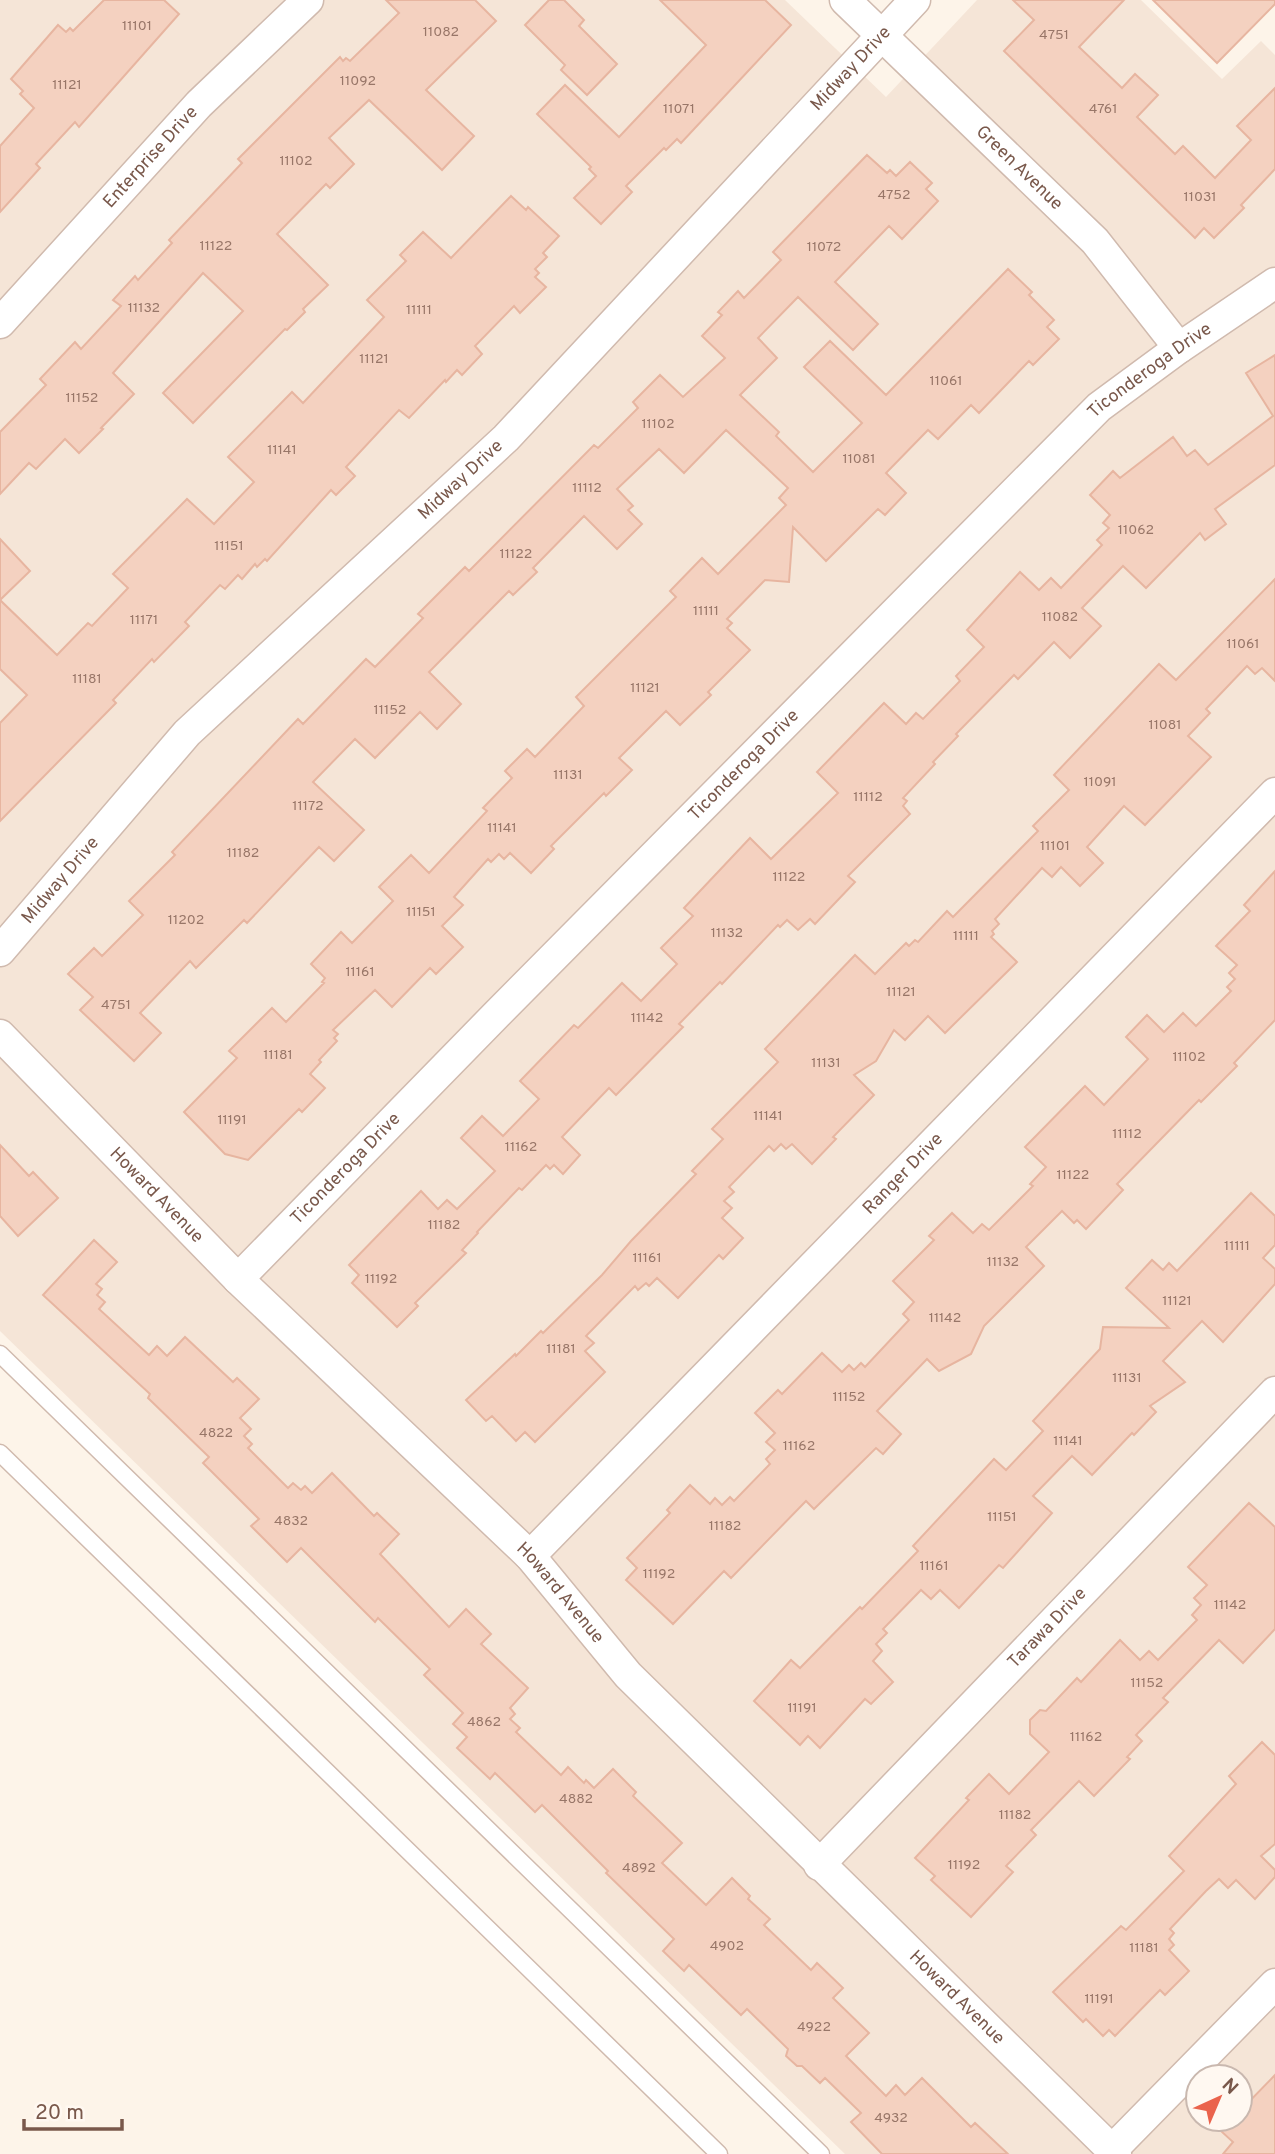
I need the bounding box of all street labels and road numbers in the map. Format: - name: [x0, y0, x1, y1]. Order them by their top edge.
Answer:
- street label: Midway Drive: [806, 21, 896, 116]
- street label: Enterprise Drive: [98, 101, 203, 213]
- street label: Green Avenue: [971, 121, 1068, 215]
- street label: Ticonderoga Drive: [1083, 318, 1216, 423]
- street label: Midway Drive: [413, 435, 508, 525]
- street label: Ticonderoga Drive: [683, 704, 804, 826]
- street label: Midway Drive: [17, 832, 104, 929]
- street label: Ticonderoga Drive: [286, 1108, 406, 1230]
- street label: Ranger Drive: [858, 1128, 948, 1220]
- street label: Howard Avenue: [104, 1142, 208, 1248]
- street label: Howard Avenue: [511, 1537, 609, 1648]
- street label: Tarawa Drive: [1003, 1583, 1092, 1674]
- street label: Howard Avenue: [904, 1945, 1009, 2050]

